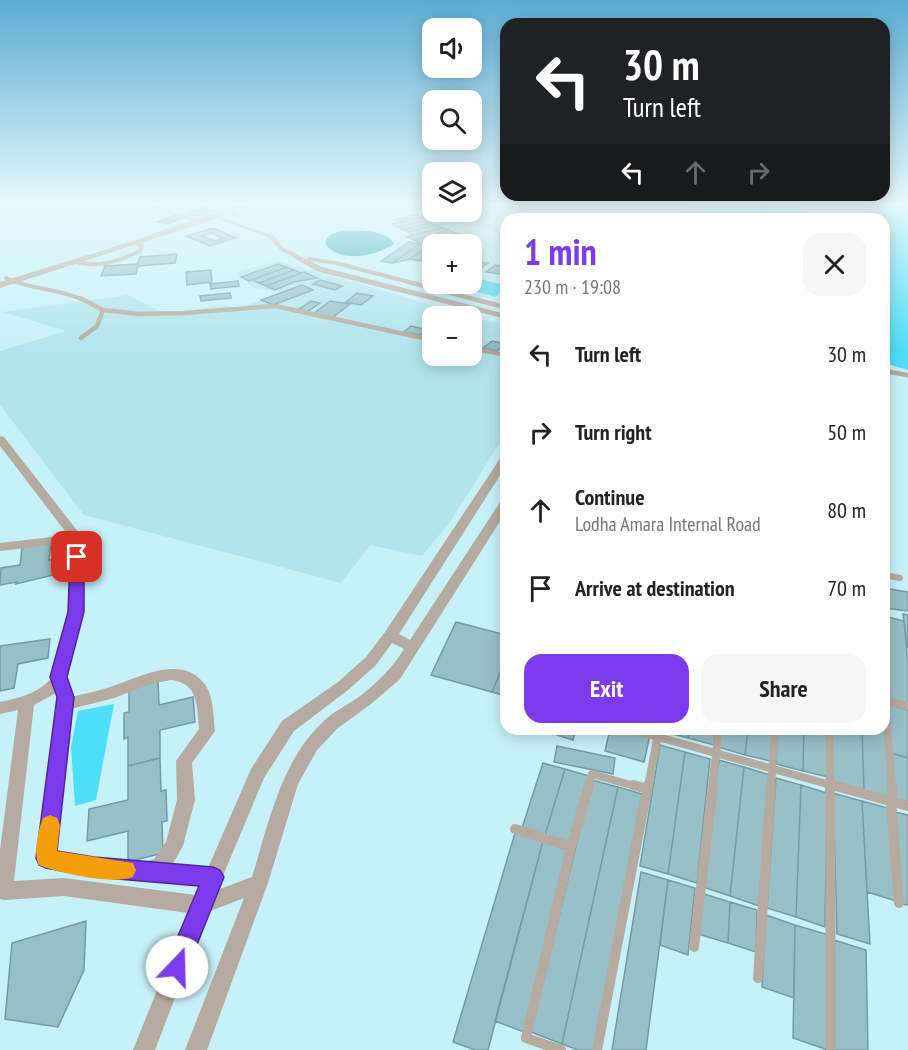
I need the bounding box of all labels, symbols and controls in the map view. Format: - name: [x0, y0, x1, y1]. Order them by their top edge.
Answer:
- map controls: [422, 18, 482, 366]
- button: sound: [422, 18, 482, 78]
- text: 30 m: [623, 37, 700, 92]
- icon: left: [524, 42, 602, 120]
- button: search: [422, 90, 482, 150]
- text: Turn left: [623, 90, 701, 124]
- icon: left: [616, 156, 649, 189]
- icon: ahead: [679, 156, 712, 189]
- icon: right: [742, 156, 775, 189]
- button: layers: [422, 162, 482, 222]
- text: 1 min: [524, 228, 597, 275]
- button: close: [803, 233, 866, 296]
- button: +: [422, 234, 482, 294]
- text: 230 m · 19:08: [524, 274, 621, 300]
- button: −: [422, 306, 482, 366]
- icon: left: [524, 338, 557, 371]
- text: Turn left: [575, 340, 641, 368]
- text: 30 m: [827, 340, 866, 368]
- icon: right: [524, 416, 557, 449]
- text: Turn right: [575, 418, 652, 446]
- text: 50 m: [827, 418, 866, 446]
- text: Continue: [575, 483, 645, 511]
- icon: ahead: [524, 494, 557, 527]
- text: 80 m: [827, 496, 866, 524]
- text: Lodha Amara Internal Road: [575, 511, 761, 537]
- pin: [51, 531, 102, 582]
- icon: arrive: [60, 540, 93, 573]
- icon: arrive: [524, 572, 557, 605]
- text: Arrive at destination: [575, 574, 735, 602]
- text: 70 m: [827, 574, 866, 602]
- button: Exit: [524, 654, 689, 723]
- button: Share: [701, 654, 866, 723]
- position arrow: [145, 935, 209, 999]

